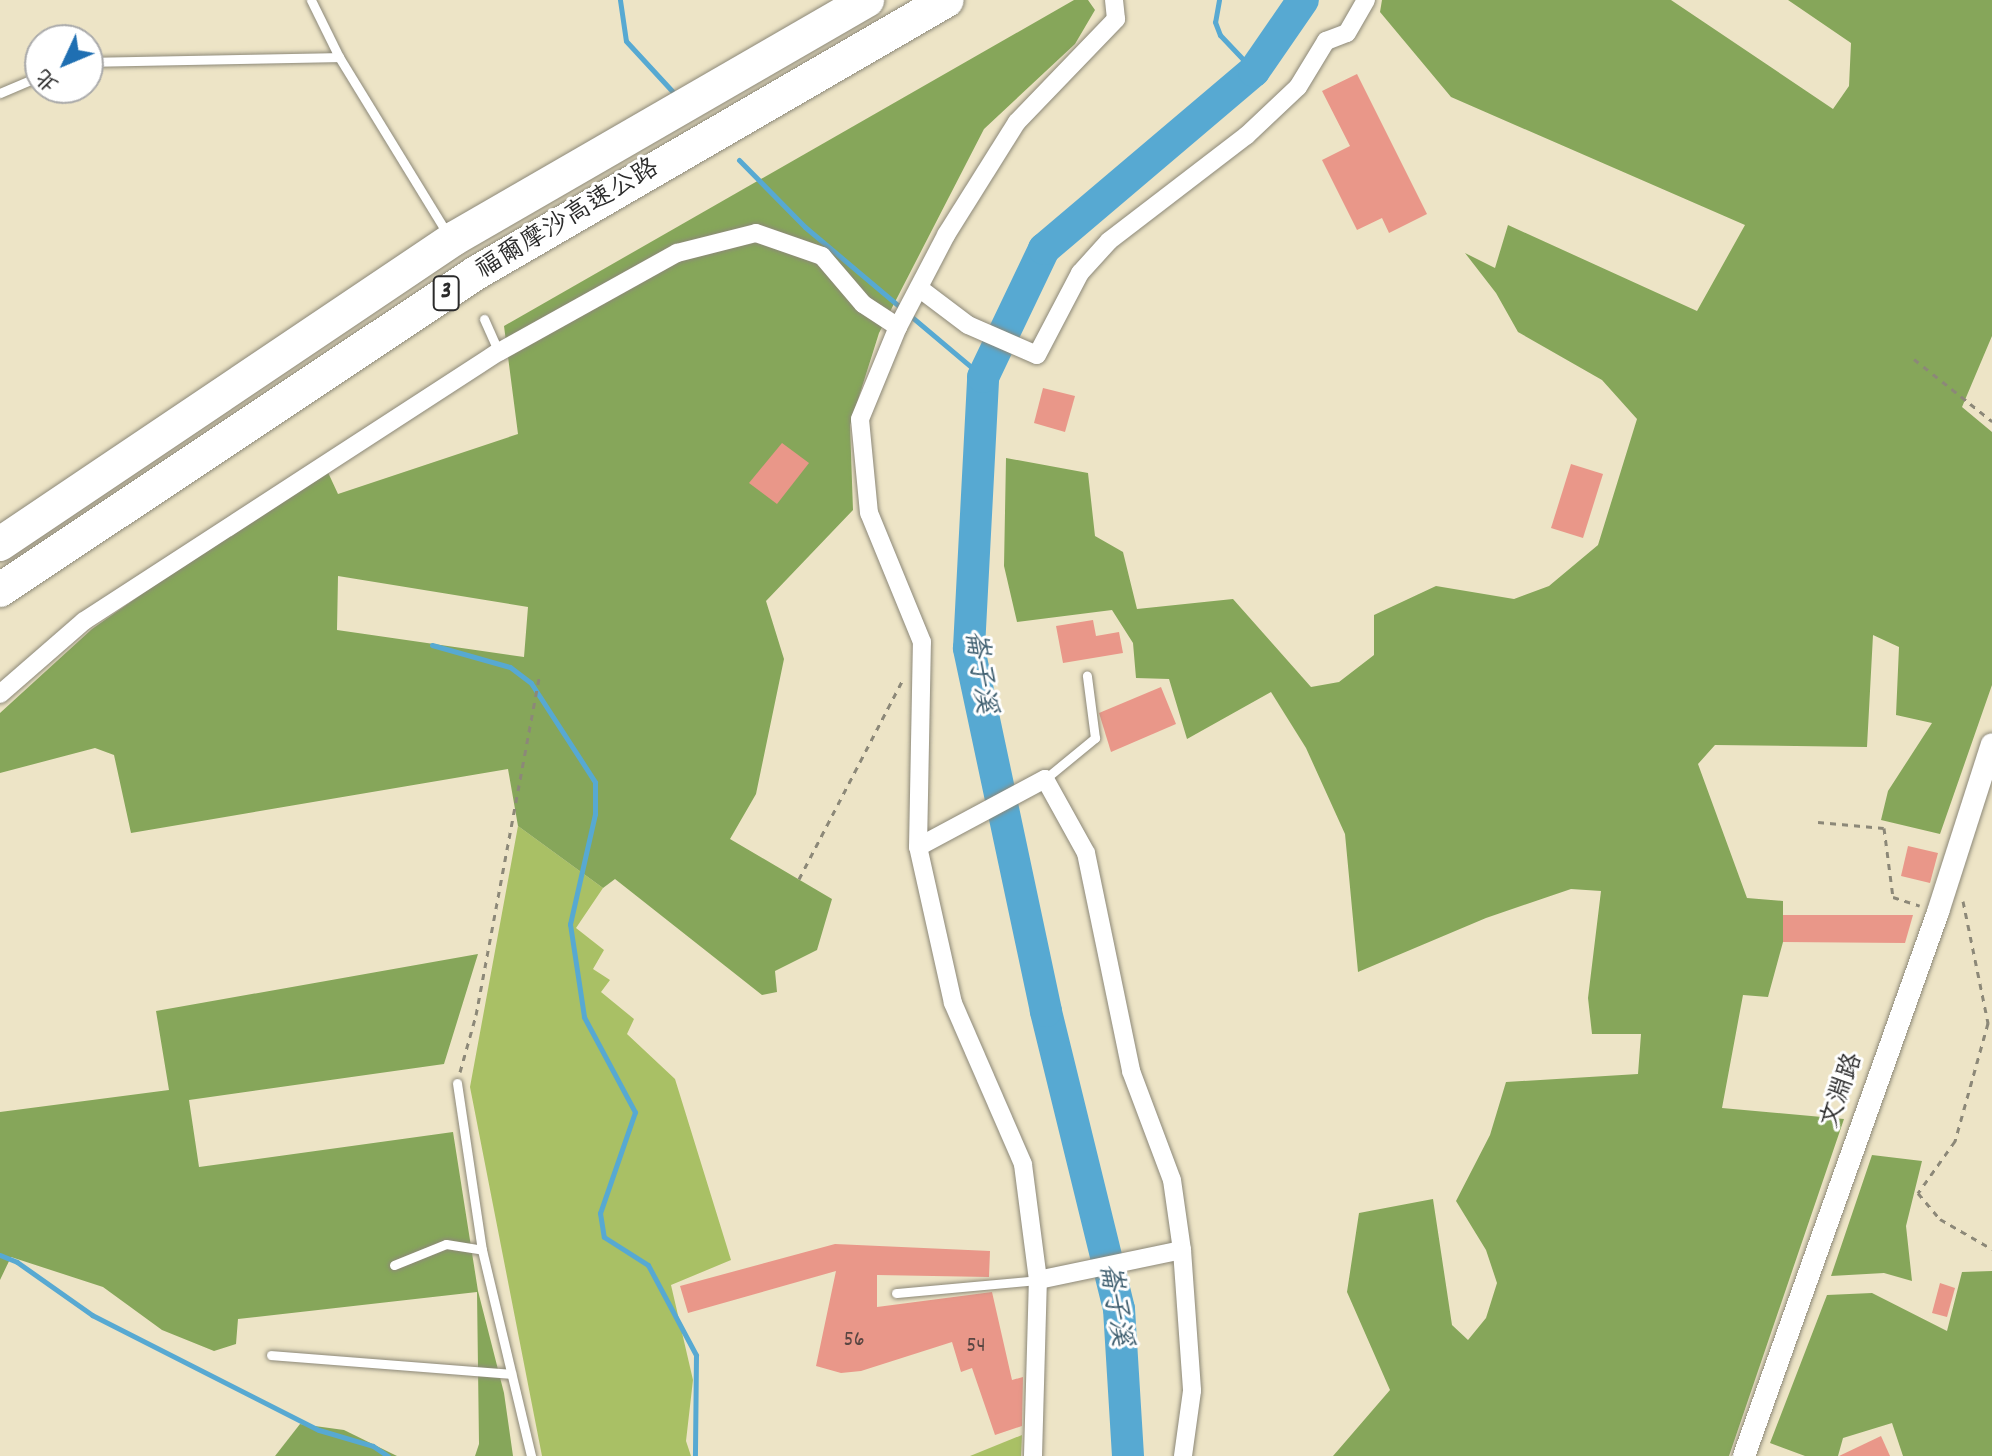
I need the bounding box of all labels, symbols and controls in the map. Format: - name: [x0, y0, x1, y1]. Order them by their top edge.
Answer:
- north arrow: [24, 24, 104, 104]
- text: 北: [29, 61, 67, 98]
- street label: 福爾摩沙高速公路: [471, 153, 665, 287]
- road number: 3: [432, 273, 460, 313]
- water label: 崙子溪: [956, 628, 1000, 716]
- street label: 文淵路: [1815, 1049, 1871, 1133]
- water label: 崙子溪: [1090, 1261, 1136, 1349]
- house number: 56: [844, 1328, 864, 1354]
- house number: 54: [966, 1334, 986, 1360]

